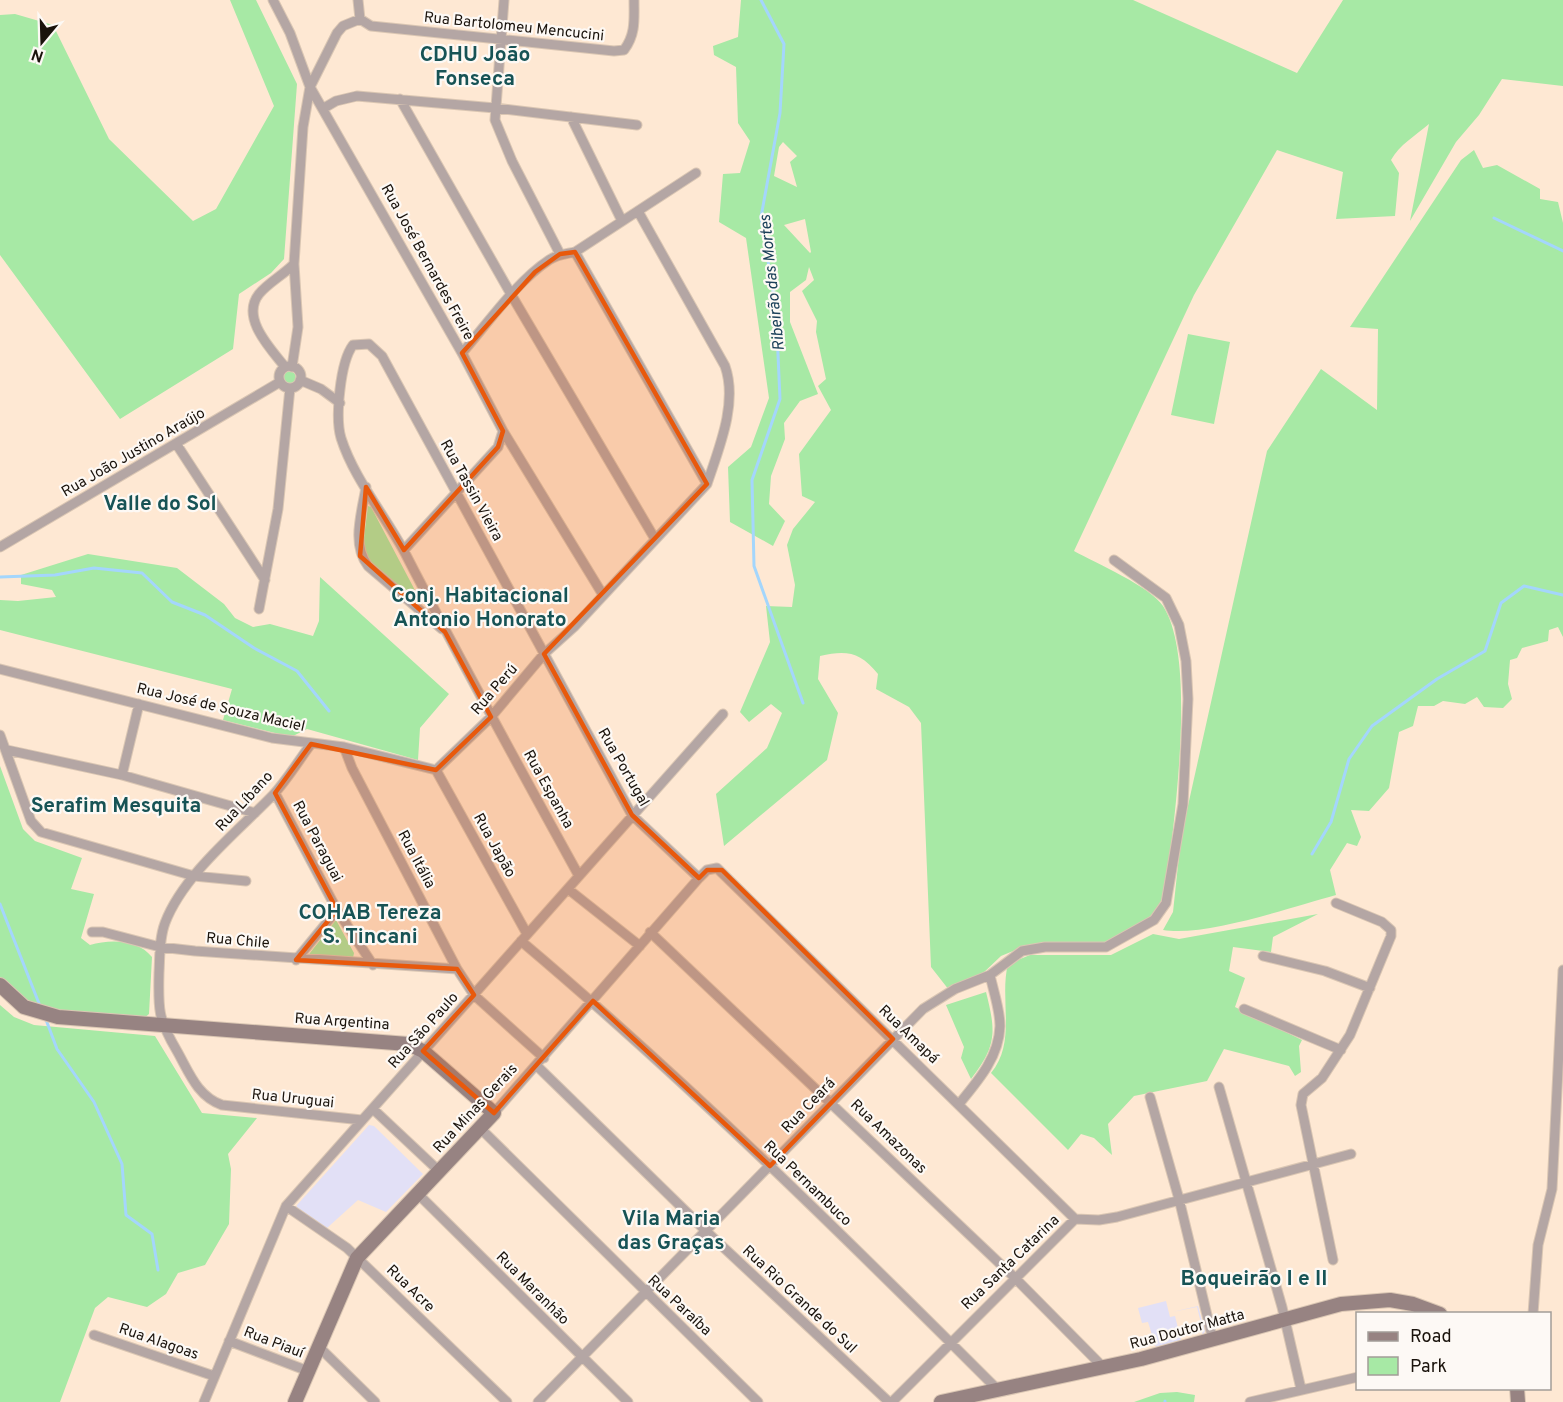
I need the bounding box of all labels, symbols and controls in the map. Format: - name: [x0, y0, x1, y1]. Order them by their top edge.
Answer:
- street label: Rua Bartolomeu Mencucini: [423, 9, 605, 46]
- north arrow: [12, 12, 72, 72]
- district label: CDHU João Fonseca: [420, 42, 530, 93]
- text: N: [29, 43, 46, 66]
- street label: Rua José Bernardes Freire: [376, 181, 478, 344]
- water label: Ribeirão das Mortes: [756, 213, 790, 352]
- street label: Rua João Justino Araújo: [58, 404, 209, 502]
- street label: Rua Tassin Vieira: [435, 437, 506, 545]
- district label: Valle do Sol: [103, 491, 217, 518]
- district label: Conj. Habitacional Antonio Honorato: [391, 583, 569, 634]
- street label: Rua Perú: [468, 661, 522, 719]
- street label: Rua José de Souza Maciel: [135, 680, 307, 737]
- street label: Rua Portugal: [593, 725, 653, 810]
- street label: Rua Espanha: [518, 747, 577, 832]
- street label: Rua Líbano: [212, 768, 278, 836]
- district label: Serafim Mesquita: [31, 793, 201, 820]
- street label: Rua Paraguai: [287, 798, 346, 886]
- street label: Rua Japão: [468, 810, 519, 881]
- street label: Rua Itália: [392, 827, 439, 892]
- district label: COHAB Tereza S. Tincani: [298, 900, 442, 951]
- street label: Rua Chile: [205, 929, 270, 954]
- street label: Rua São Paulo: [385, 989, 463, 1073]
- street label: Rua Amapá: [874, 1002, 942, 1069]
- street label: Rua Argentina: [294, 1010, 390, 1035]
- street label: Rua Minas Gerais: [430, 1060, 522, 1158]
- street label: Rua Ceará: [778, 1074, 840, 1138]
- street label: Rua Uruguai: [251, 1086, 335, 1113]
- street label: Rua Amazonas: [846, 1096, 930, 1178]
- street label: Rua Pernambuco: [759, 1137, 855, 1231]
- district label: Vila Maria das Graças: [617, 1206, 725, 1257]
- street label: Rua Santa Catarina: [958, 1211, 1064, 1315]
- street label: Rua Rio Grande do Sul: [738, 1242, 860, 1358]
- street label: Rua Maranhão: [491, 1248, 573, 1330]
- street label: Rua Acre: [382, 1261, 438, 1317]
- district label: Boqueirão I e II: [1181, 1266, 1327, 1293]
- street label: Rua Paraíba: [643, 1272, 715, 1341]
- street label: Rua Doutor Matta: [1128, 1306, 1247, 1355]
- legend: [1356, 1312, 1551, 1390]
- street label: Rua Alagoas: [116, 1320, 201, 1365]
- street label: Rua Piauí: [241, 1323, 307, 1364]
- text: Road: [1410, 1326, 1452, 1349]
- text: Park: [1410, 1356, 1447, 1379]

